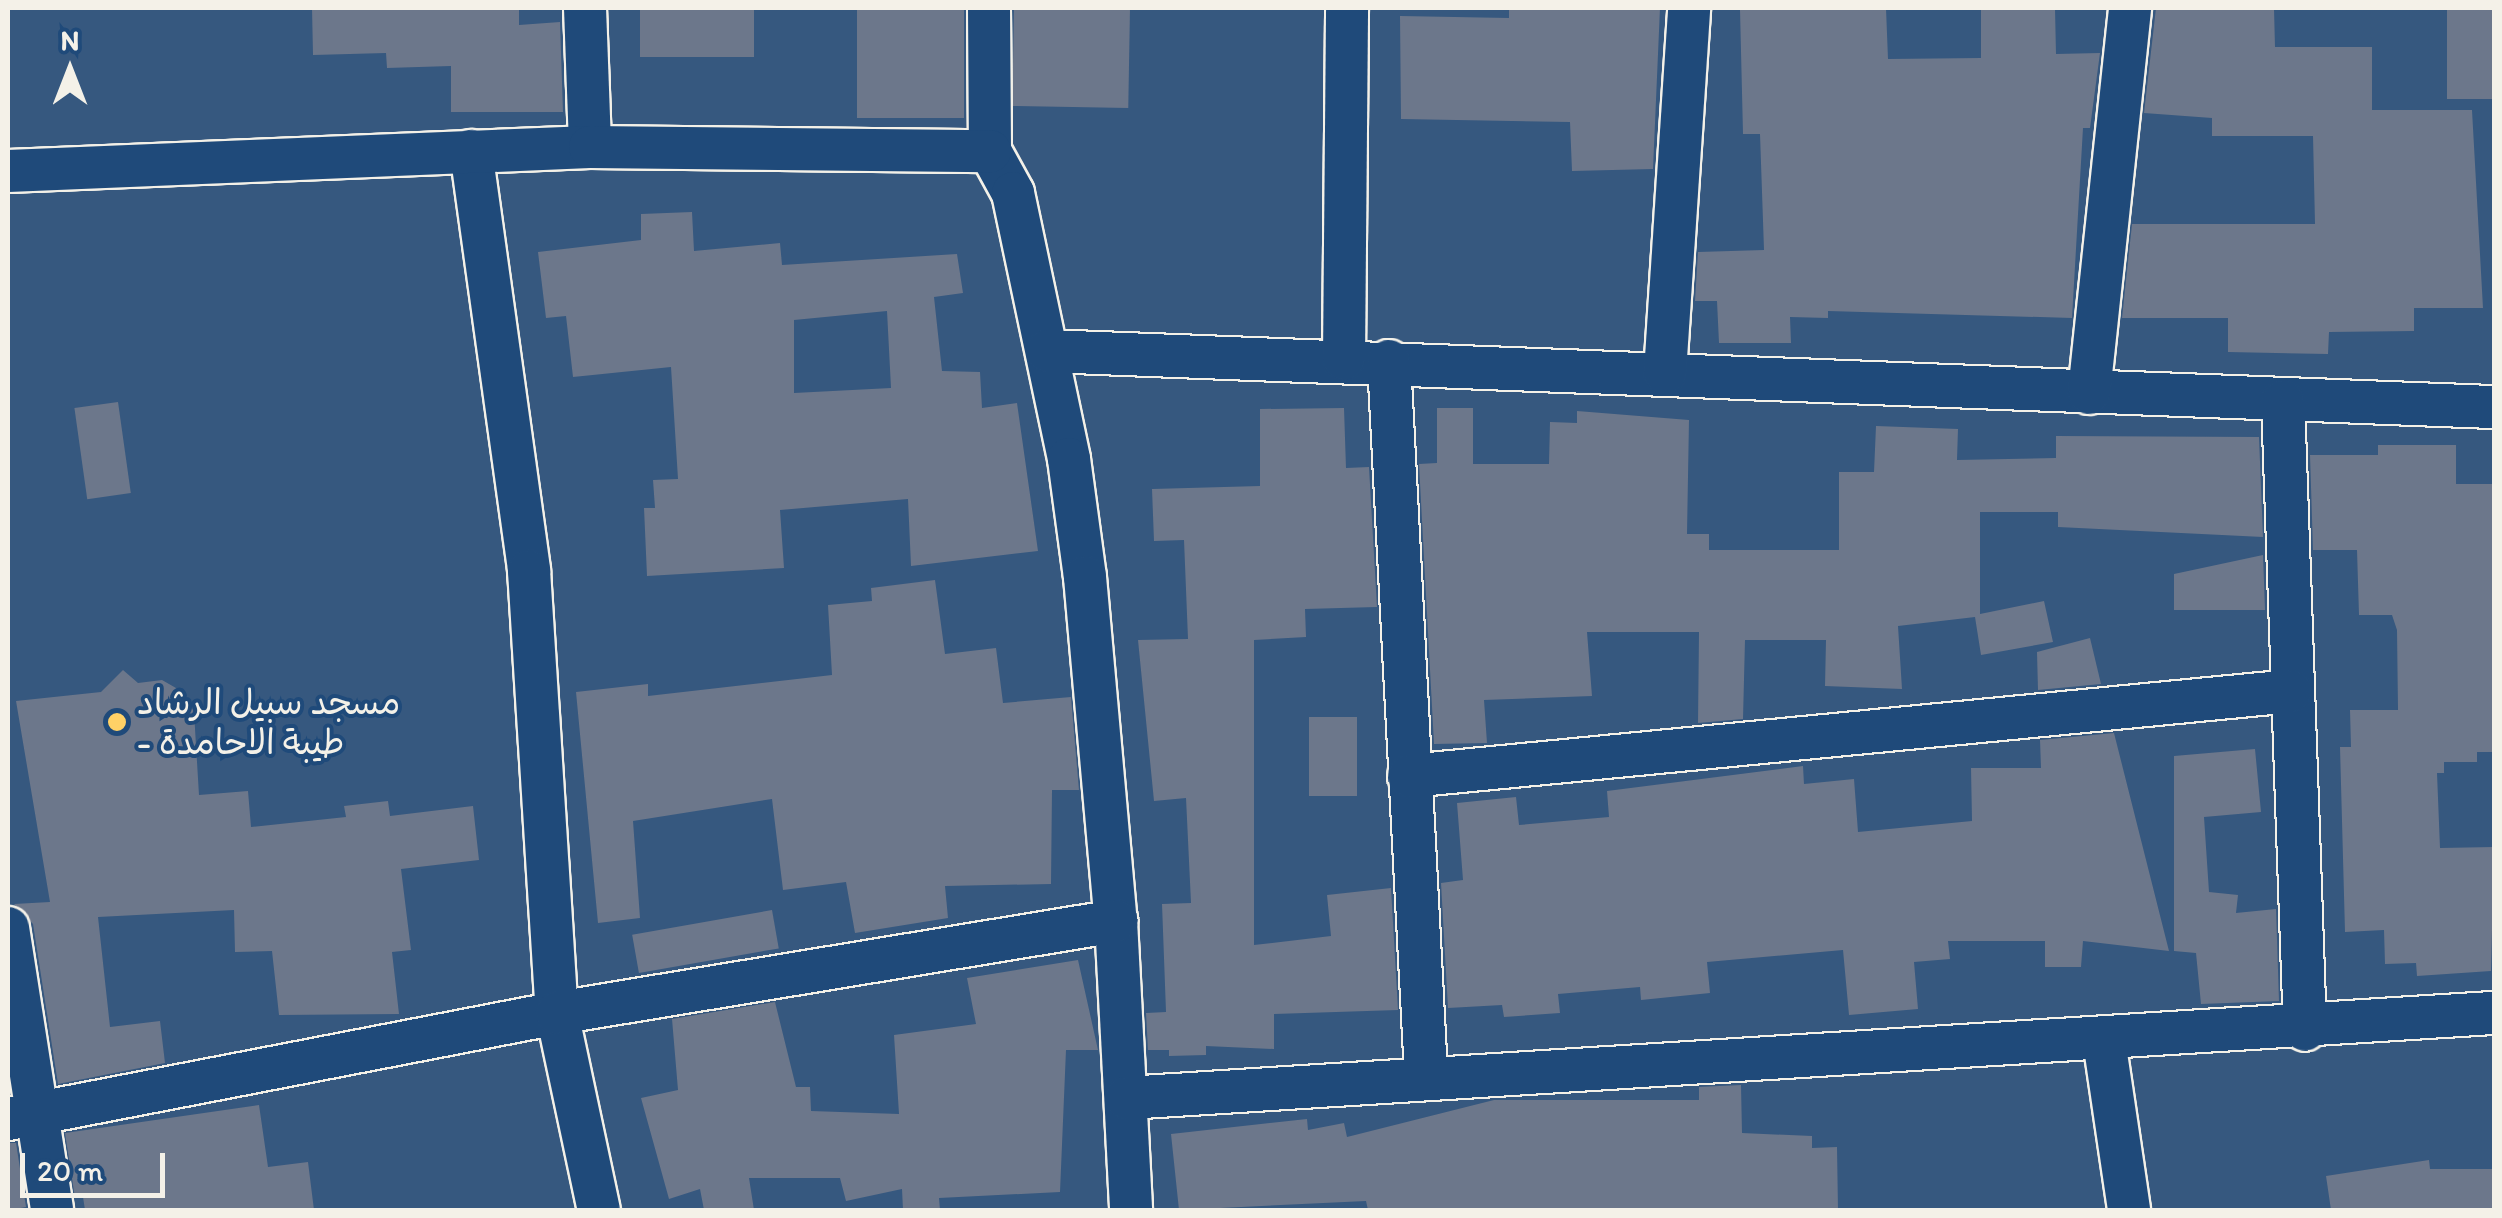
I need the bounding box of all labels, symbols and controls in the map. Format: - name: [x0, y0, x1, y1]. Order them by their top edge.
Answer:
- north arrow: [20, 20, 120, 120]
- text: N: [61, 23, 79, 57]
- place label: مسجد سبيل الرشاد - طيبة الاحامدة: [137, 681, 400, 763]
- marker: مسجد سبيل الرشاد - طيبة الاحامدة: [106, 711, 128, 733]
- scale bar: [25, 1133, 170, 1195]
- text: 20 m: [37, 1152, 103, 1189]

